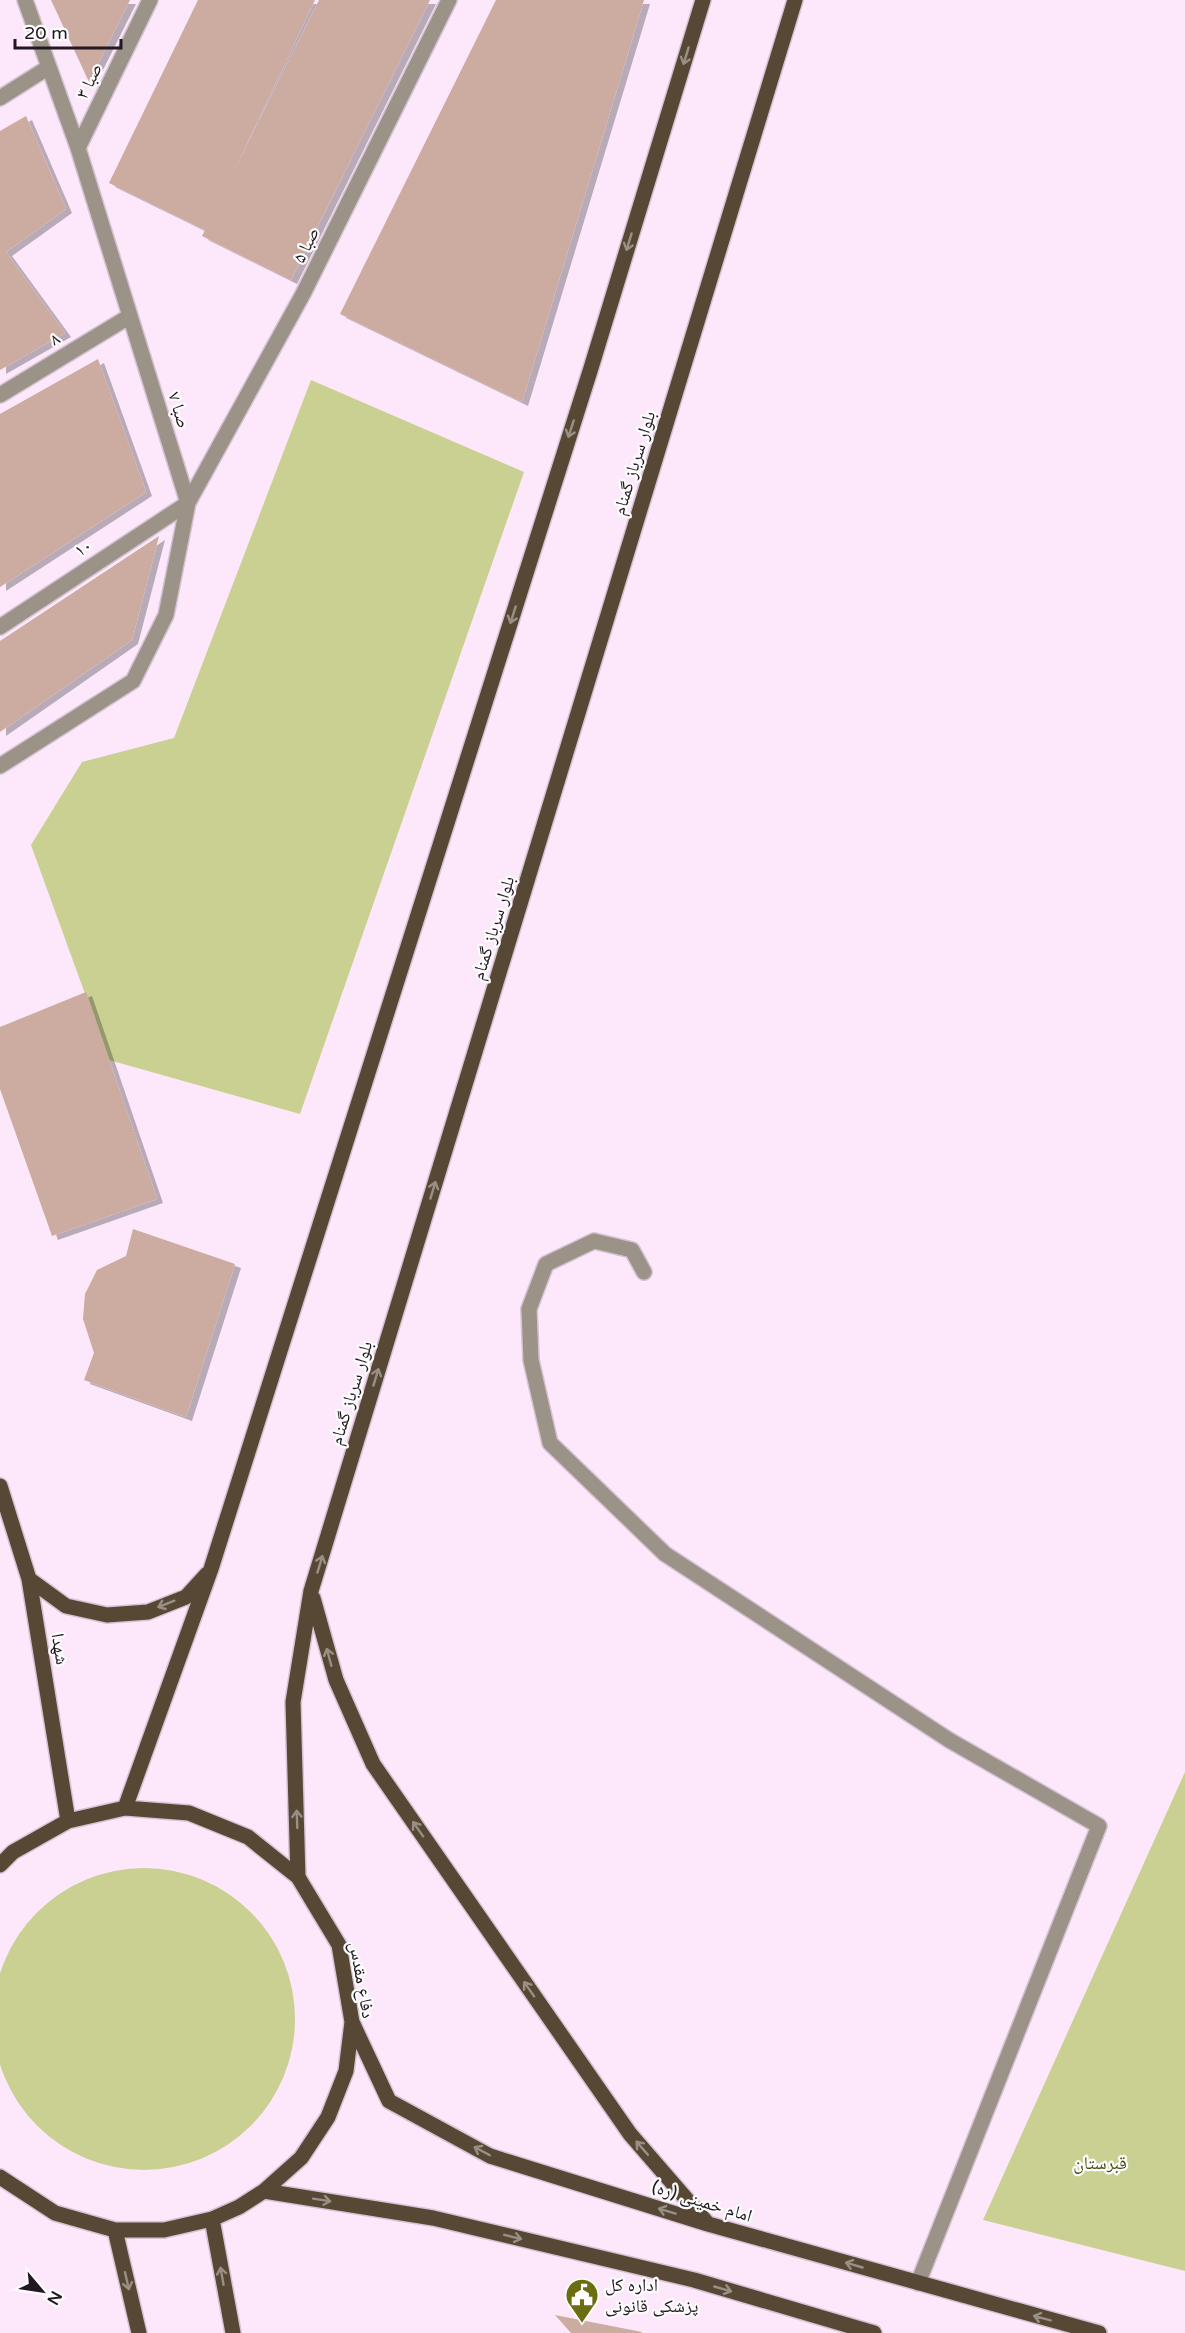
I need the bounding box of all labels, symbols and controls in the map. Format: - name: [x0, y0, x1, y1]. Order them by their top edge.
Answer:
- scale bar: [15, 12, 122, 50]
- text: 20 m: [24, 22, 68, 44]
- one-way arrow: [680, 46, 691, 65]
- street label: صبا ۳: [71, 60, 107, 102]
- street label: صبا ۵: [288, 224, 324, 266]
- one-way arrow: [623, 232, 634, 251]
- street label: ۸: [46, 327, 64, 351]
- street label: صبا ۷: [163, 389, 195, 431]
- street label: بلوار سرباز گمنام: [608, 408, 661, 518]
- one-way arrow: [565, 419, 576, 438]
- street label: ۱۰: [70, 534, 96, 562]
- one-way arrow: [507, 605, 518, 624]
- street label: بلوار سرباز گمنام: [467, 873, 520, 983]
- one-way arrow: [428, 1181, 439, 1200]
- street label: بلوار سرباز گمنام: [325, 1338, 378, 1448]
- one-way arrow: [371, 1368, 382, 1387]
- one-way arrow: [315, 1555, 326, 1574]
- one-way arrow: [158, 1600, 176, 1611]
- street label: شهدا: [47, 1632, 73, 1666]
- one-way arrow: [323, 1648, 335, 1667]
- one-way arrow: [291, 1809, 302, 1829]
- one-way arrow: [412, 1822, 424, 1838]
- street label: دفاع مقدس: [344, 1940, 380, 2020]
- one-way arrow: [523, 1981, 535, 1998]
- one-way arrow: [636, 2140, 649, 2156]
- one-way arrow: [473, 2145, 491, 2156]
- park label: قبرستان: [1073, 2152, 1127, 2174]
- street label: امام خمینی (ره): [649, 2175, 755, 2228]
- one-way arrow: [311, 2195, 331, 2206]
- one-way arrow: [658, 2205, 677, 2216]
- one-way arrow: [503, 2231, 522, 2243]
- one-way arrow: [845, 2259, 864, 2270]
- north arrow: [12, 2261, 72, 2321]
- one-way arrow: [217, 2267, 228, 2286]
- one-way arrow: [121, 2272, 133, 2291]
- place label: اداره کل پزشکی قانونی: [605, 2274, 698, 2317]
- public building icon: اداره کل پزشکی قانونی: [564, 2277, 600, 2324]
- one-way arrow: [713, 2284, 732, 2295]
- text: N: [42, 2287, 66, 2308]
- one-way arrow: [1033, 2311, 1052, 2323]

